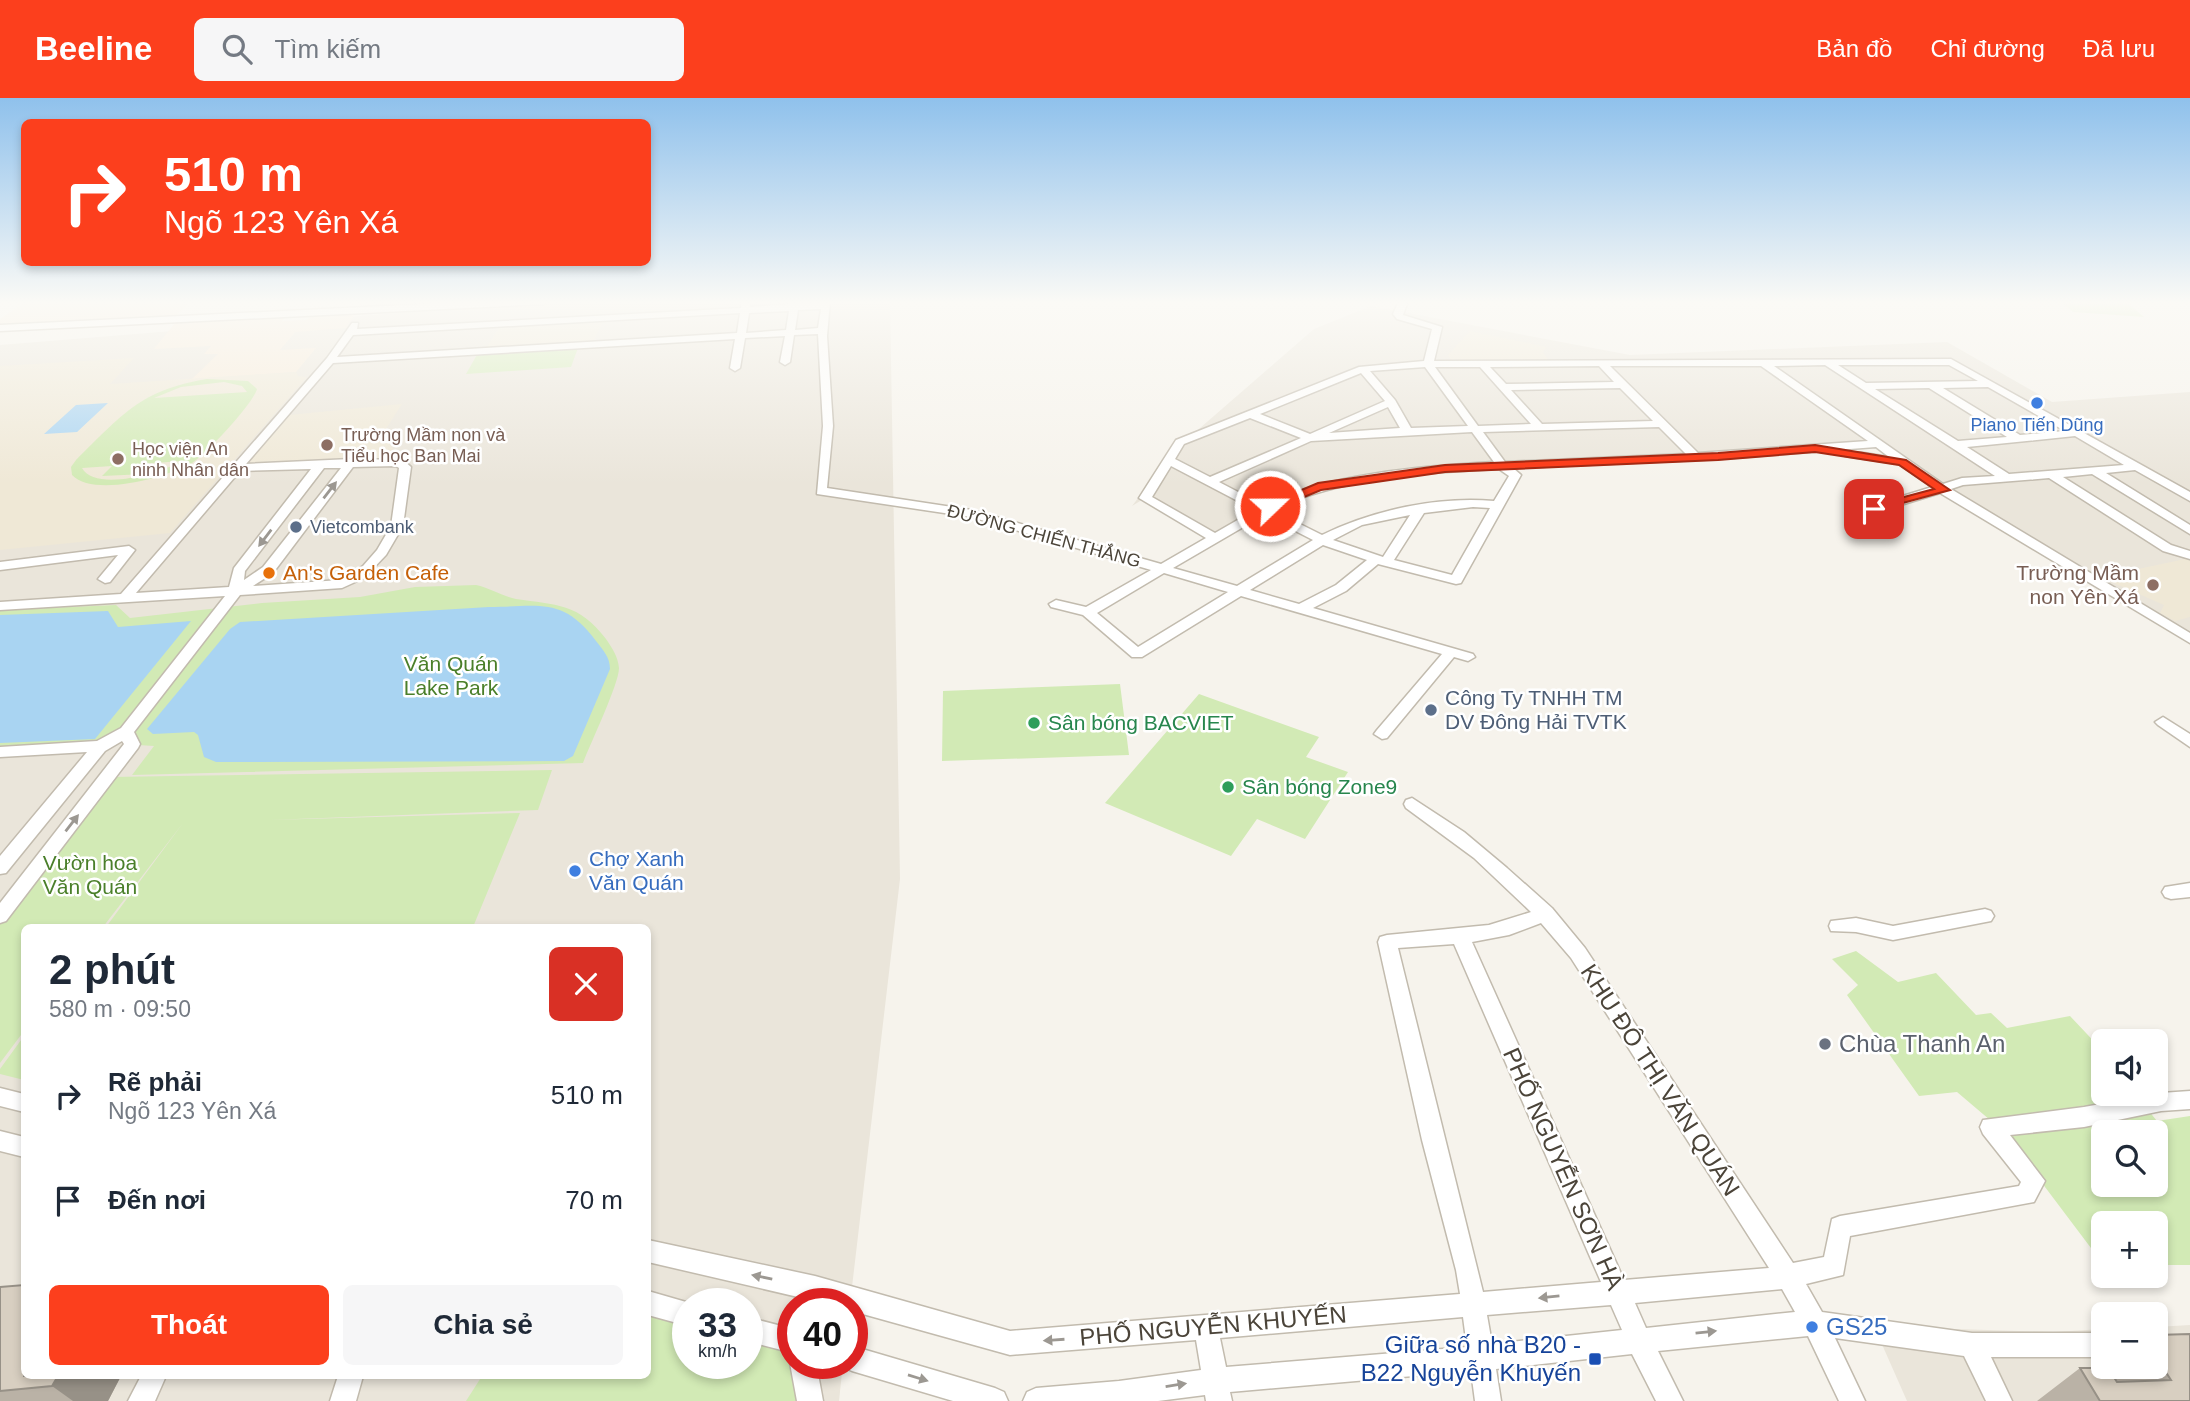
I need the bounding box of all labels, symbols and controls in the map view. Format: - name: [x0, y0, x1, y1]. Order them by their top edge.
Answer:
- search box: [194, 18, 684, 81]
- text: Beeline: [35, 30, 152, 67]
- icon: search: [218, 30, 256, 68]
- text: Tìm kiếm: [274, 34, 381, 64]
- text: Bản đồ: [1816, 35, 1892, 62]
- text: Chỉ đường: [1930, 35, 2045, 62]
- text: Đã lưu: [2083, 35, 2155, 62]
- icon: right: [49, 147, 140, 238]
- text: 510 m: [164, 147, 303, 201]
- text: Ngõ 123 Yên Xá: [164, 204, 398, 240]
- marker: Piano Tiến Dũng: [2029, 395, 2045, 411]
- place label: Piano Tiến Dũng: [1970, 415, 2104, 435]
- place label: Trường Mầm non và Tiểu học Ban Mai: [341, 425, 506, 466]
- marker: Trường Mầm non và Tiểu học Ban Mai: [319, 437, 335, 453]
- place label: Học viện An ninh Nhân dân: [132, 439, 249, 480]
- marker: Học viện An ninh Nhân dân: [110, 451, 126, 467]
- position arrow: [1233, 469, 1307, 543]
- pin: [1844, 479, 1904, 539]
- one-way arrow: [323, 481, 338, 499]
- icon: arrive: [1855, 490, 1893, 528]
- street label: ĐƯỜNG CHIẾN THẮNG: [945, 500, 1143, 571]
- place label: Vietcombank: [310, 517, 415, 537]
- marker: Vietcombank: [288, 519, 304, 535]
- one-way arrow: [257, 528, 272, 546]
- place label: An's Garden Cafe: [283, 561, 449, 584]
- place label: Trường Mầm non Yên Xá: [2016, 561, 2139, 608]
- marker: An's Garden Cafe: [261, 565, 277, 581]
- marker: Trường Mầm non Yên Xá: [2145, 577, 2161, 593]
- park label: Văn Quán Lake Park: [404, 652, 499, 699]
- place label: Công Ty TNHH TM DV Đông Hải TVTK: [1445, 686, 1627, 733]
- marker: Công Ty TNHH TM DV Đông Hải TVTK: [1423, 702, 1439, 718]
- place label: Sân bóng BACVIET: [1048, 711, 1234, 734]
- marker: Sân bóng BACVIET: [1026, 715, 1042, 731]
- place label: Sân bóng Zone9: [1242, 775, 1397, 798]
- marker: Sân bóng Zone9: [1220, 779, 1236, 795]
- one-way arrow: [64, 814, 79, 832]
- place label: Chợ Xanh Văn Quán: [589, 847, 685, 894]
- park label: Vườn hoa Văn Quán: [43, 851, 138, 898]
- marker: Chợ Xanh Văn Quán: [567, 863, 583, 879]
- text: 2 phút: [49, 946, 175, 993]
- button: close: [549, 947, 623, 1021]
- street label: KHU ĐÔ THỊ VĂN QUÁN: [1575, 959, 1745, 1200]
- text: 580 m · 09:50: [49, 996, 191, 1022]
- map controls: [2091, 1029, 2168, 1379]
- button: sound: [2091, 1029, 2168, 1106]
- place label: Chùa Thanh An: [1839, 1030, 2005, 1057]
- marker: Chùa Thanh An: [1817, 1036, 1833, 1052]
- street label: PHỐ NGUYỄN SƠN HÀ: [1498, 1043, 1630, 1294]
- text: Rẽ phải: [108, 1067, 202, 1097]
- icon: right: [49, 1077, 87, 1115]
- text: 510 m: [551, 1080, 623, 1110]
- text: Ngõ 123 Yên Xá: [108, 1098, 276, 1124]
- button: search: [2091, 1120, 2168, 1197]
- icon: arrive: [49, 1182, 87, 1220]
- text: Đến nơi: [108, 1185, 206, 1215]
- text: 70 m: [565, 1185, 623, 1215]
- button: +: [2091, 1211, 2168, 1288]
- one-way arrow: [751, 1271, 773, 1282]
- button: Thoát: [49, 1285, 329, 1365]
- button: Chia sẻ: [343, 1285, 623, 1365]
- speed limit sign: 40: [777, 1288, 868, 1379]
- one-way arrow: [1538, 1292, 1560, 1303]
- street label: PHỐ NGUYỄN KHUYẾN: [1078, 1299, 1348, 1351]
- button: −: [2091, 1302, 2168, 1379]
- text: 33: [698, 1305, 737, 1344]
- place label: GS25: [1826, 1313, 1887, 1340]
- marker: GS25: [1804, 1319, 1820, 1335]
- one-way arrow: [1695, 1326, 1717, 1337]
- place label: Giữa số nhà B20 - B22 Nguyễn Khuyến: [1361, 1331, 1581, 1386]
- one-way arrow: [1043, 1335, 1065, 1346]
- text: km/h: [698, 1341, 737, 1361]
- marker: Giữa số nhà B20 - B22 Nguyễn Khuyến: [1587, 1351, 1603, 1367]
- one-way arrow: [907, 1373, 928, 1383]
- one-way arrow: [1166, 1379, 1188, 1390]

